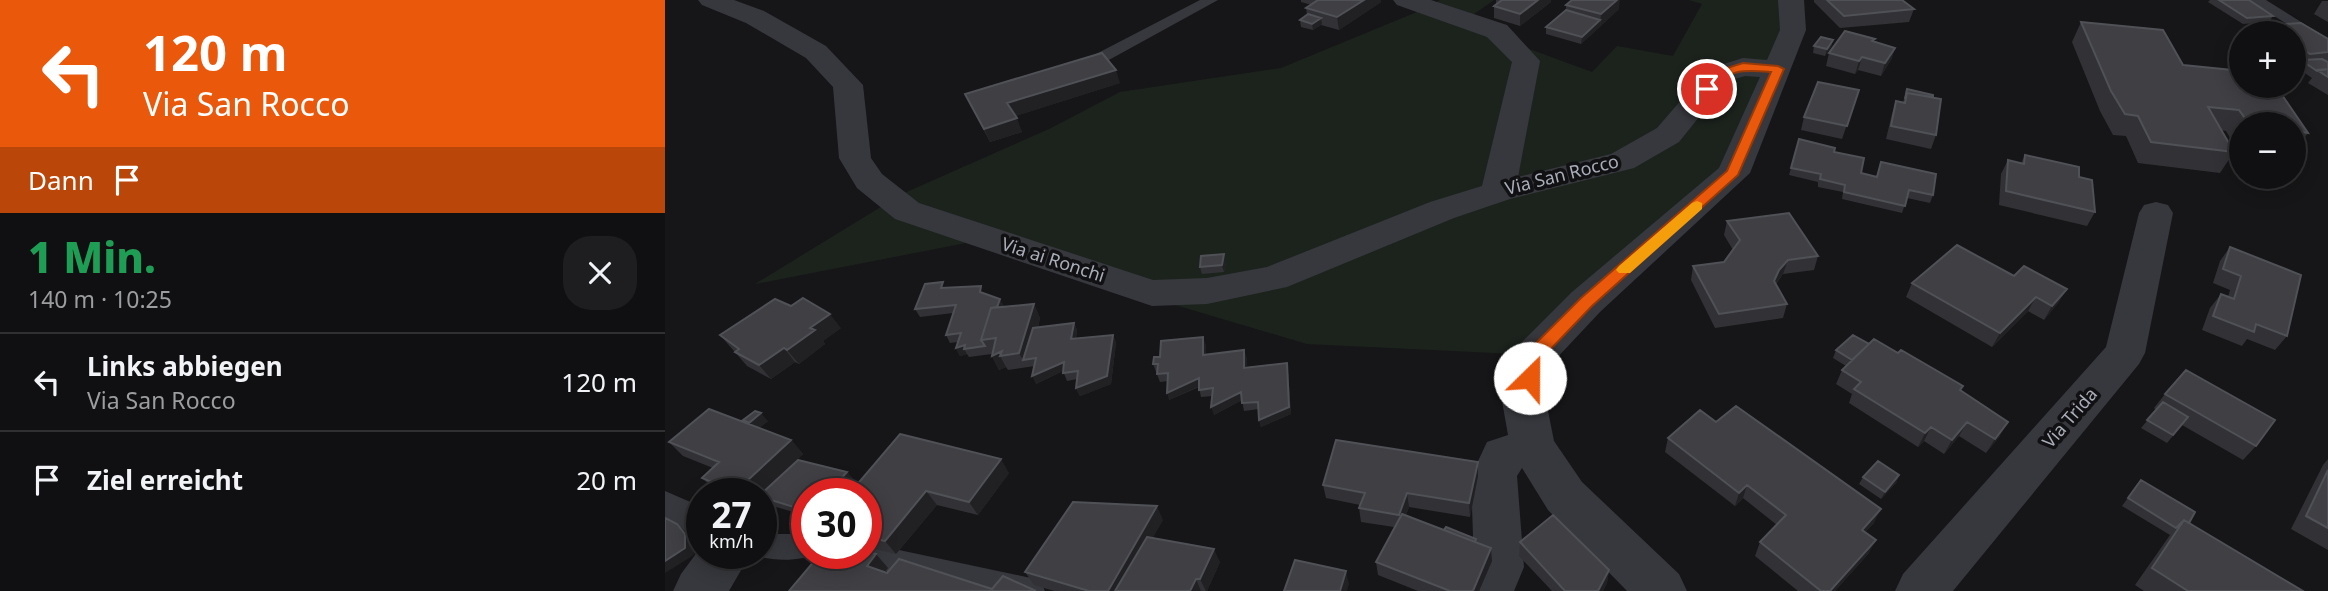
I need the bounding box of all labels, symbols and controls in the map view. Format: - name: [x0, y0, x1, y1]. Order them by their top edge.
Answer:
- text: 120 m: [143, 19, 288, 85]
- map controls: [2229, 21, 2306, 189]
- button: +: [2229, 21, 2306, 98]
- icon: left: [28, 28, 119, 119]
- pin: [1677, 59, 1737, 119]
- icon: arrive: [1688, 70, 1726, 108]
- text: Via San Rocco: [143, 82, 350, 125]
- button: −: [2229, 112, 2306, 189]
- street label: Via San Rocco: [1502, 148, 1621, 200]
- icon: arrive: [108, 161, 146, 199]
- text: Dann: [28, 162, 94, 198]
- text: 1 Min.: [28, 228, 156, 285]
- street label: Via ai Ronchi: [999, 231, 1108, 287]
- button: close: [563, 236, 637, 310]
- text: 140 m · 10:25: [28, 283, 172, 315]
- position arrow: [1493, 341, 1567, 415]
- text: Links abbiegen: [87, 348, 283, 384]
- icon: left: [28, 363, 66, 401]
- text: 120 m: [561, 364, 637, 400]
- street label: Via Trida: [2036, 382, 2102, 453]
- text: Via San Rocco: [87, 384, 236, 416]
- icon: arrive: [28, 461, 66, 499]
- text: Ziel erreicht: [87, 462, 243, 498]
- text: 20 m: [576, 462, 637, 498]
- speed limit sign: 30: [791, 478, 882, 569]
- text: 27: [711, 491, 752, 538]
- text: km/h: [709, 529, 754, 553]

